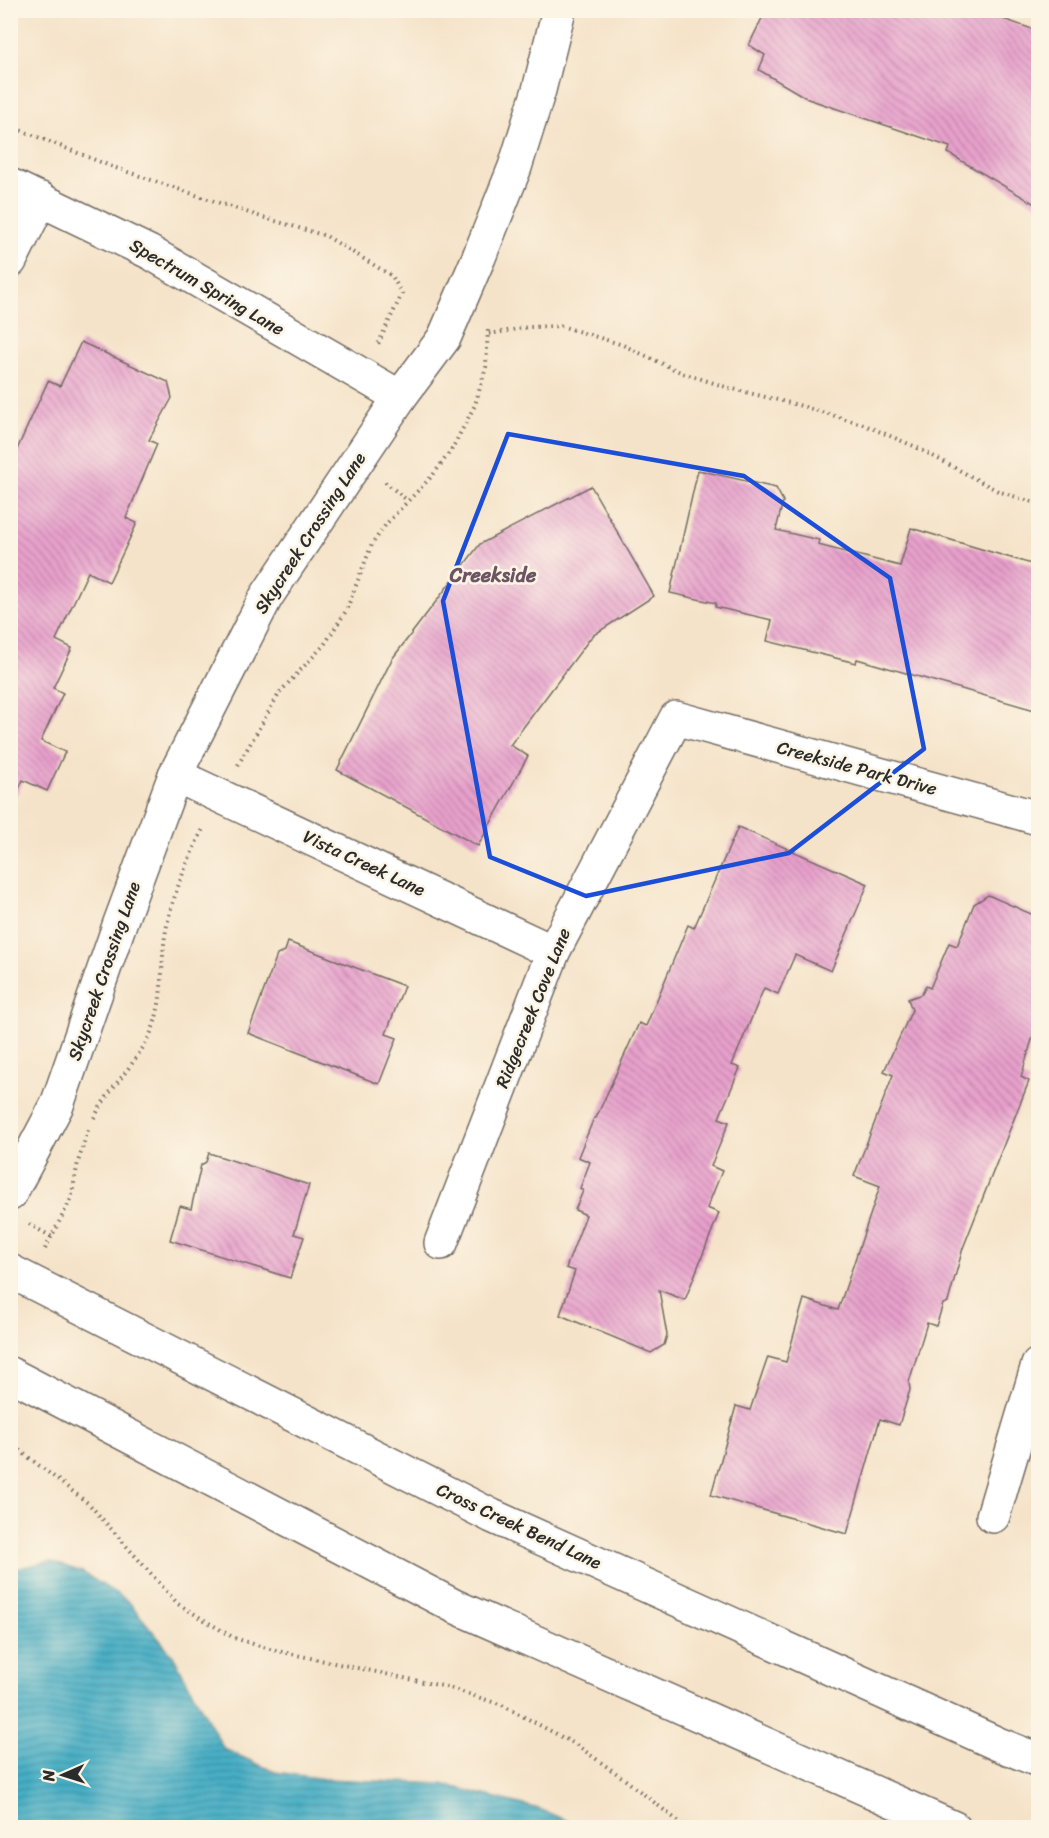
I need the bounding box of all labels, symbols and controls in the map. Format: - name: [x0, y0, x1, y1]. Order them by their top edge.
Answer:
- street label: Spectrum Spring Lane: [123, 229, 291, 345]
- street label: Skycreek Crossing Lane: [245, 445, 375, 620]
- district label: Creekside: [449, 558, 537, 593]
- street label: Creekside Park Drive: [773, 731, 941, 805]
- street label: Vista Creek Lane: [297, 821, 431, 906]
- street label: Skycreek Crossing Lane: [58, 877, 150, 1065]
- street label: Ridgecreek Cove Lane: [486, 923, 580, 1093]
- street label: Cross Creek Bend Lane: [431, 1474, 607, 1579]
- north arrow: [33, 1745, 93, 1805]
- text: N: [34, 1769, 63, 1783]

